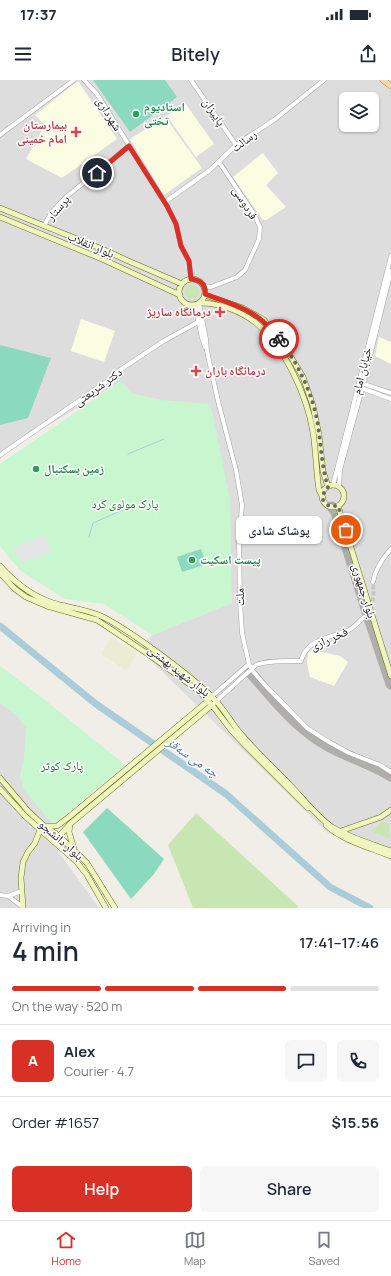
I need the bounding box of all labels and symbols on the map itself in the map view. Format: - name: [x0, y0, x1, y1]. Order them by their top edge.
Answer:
- street label: شهرداری: [92, 93, 127, 134]
- street label: پاییزان: [199, 94, 230, 129]
- place label: استادیوم تختی: [144, 98, 185, 129]
- marker: استادیوم تختی: [131, 109, 141, 119]
- place label: بیمارستان امام خمینی: [17, 116, 67, 147]
- street label: رسالت: [227, 125, 260, 156]
- marker: بیمارستان امام خمینی: [70, 126, 82, 138]
- pin: [80, 156, 114, 190]
- street label: فردوسی: [229, 183, 262, 223]
- street label: پرستار: [41, 191, 74, 225]
- street label: بلوار انقلاب: [65, 227, 117, 262]
- place label: درمانگاه ساریژ: [146, 303, 211, 320]
- marker: درمانگاه ساریژ: [214, 306, 226, 318]
- courier: [259, 319, 299, 359]
- street label: خیابان امام: [347, 345, 376, 396]
- place label: درمانگاه باران: [205, 362, 266, 379]
- street label: دکتر شریعتی: [70, 363, 125, 410]
- marker: درمانگاه باران: [190, 365, 202, 377]
- place label: زمین بسکتبال: [44, 460, 104, 477]
- marker: زمین بسکتبال: [31, 464, 41, 474]
- park label: پارک مولوی کرد: [92, 495, 159, 512]
- pin: [329, 513, 363, 547]
- callout: پوشاک شادی: [236, 516, 322, 544]
- place label: پیست اسکیت: [200, 551, 261, 568]
- marker: پیست اسکیت: [187, 555, 197, 565]
- street label: بلوار جمهوری: [348, 561, 381, 620]
- street label: ملت: [231, 588, 248, 606]
- street label: فخر رازی: [307, 623, 350, 654]
- street label: بلوار شهید بهشتی: [145, 641, 214, 700]
- water label: چە می سەقز: [163, 732, 223, 782]
- park label: پارک کوثر: [40, 757, 84, 774]
- street label: بلوار دانشجو: [35, 815, 87, 864]

